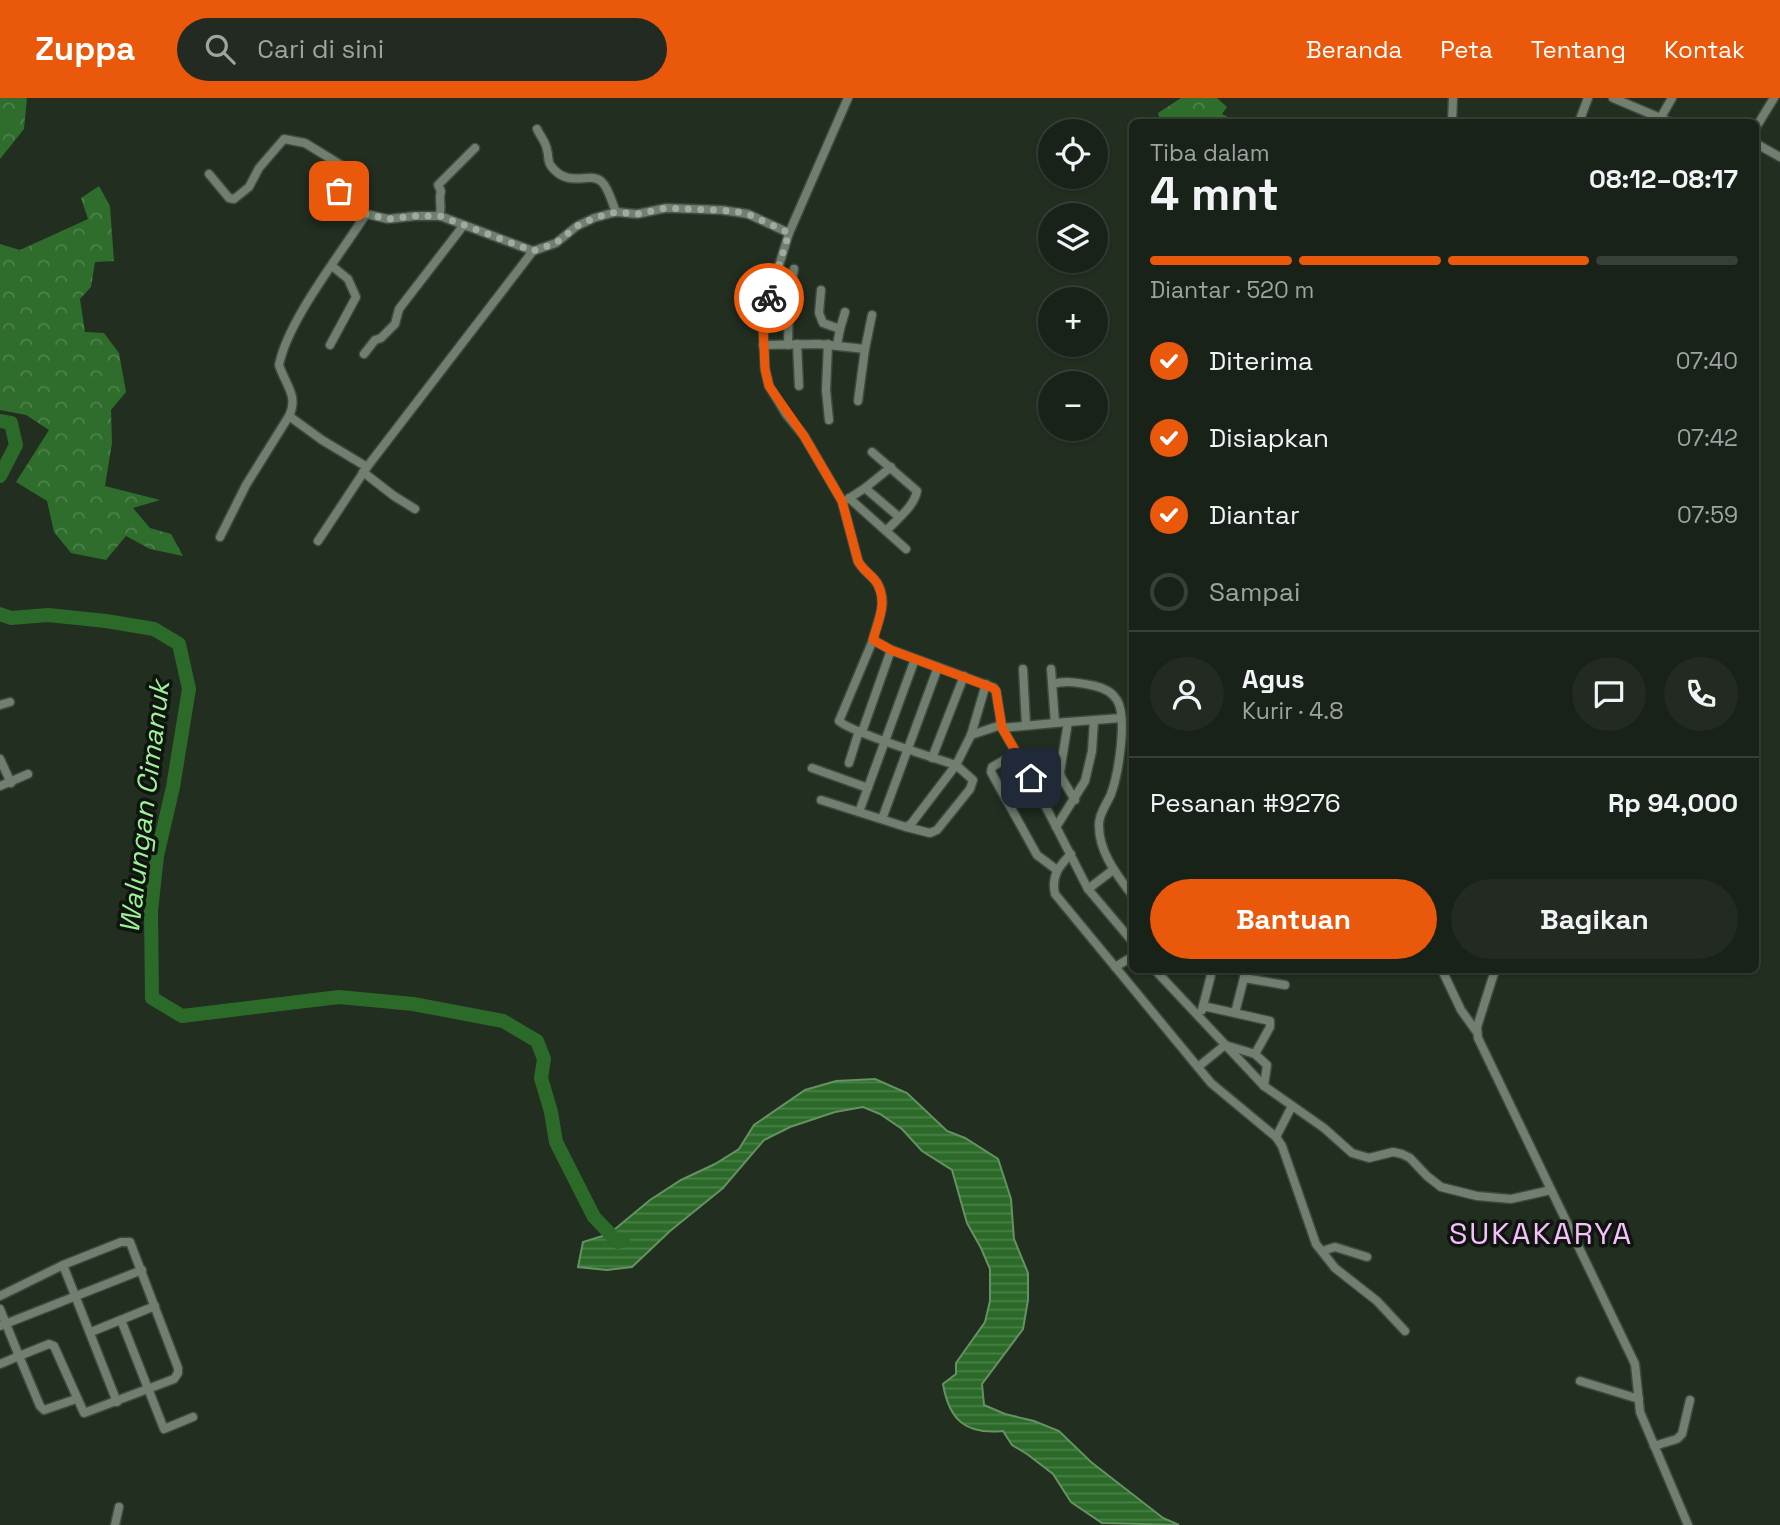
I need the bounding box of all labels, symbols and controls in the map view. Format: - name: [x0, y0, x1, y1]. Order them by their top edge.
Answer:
- search box: [177, 18, 667, 81]
- text: Zuppa: [35, 28, 135, 70]
- icon: search: [201, 30, 239, 68]
- text: Cari di sini: [257, 32, 384, 66]
- text: Beranda: [1306, 34, 1402, 65]
- text: Peta: [1440, 34, 1493, 65]
- text: Tentang: [1531, 34, 1626, 65]
- text: Kontak: [1664, 34, 1745, 65]
- map controls: [1038, 119, 1108, 441]
- button: locate: [1038, 119, 1108, 189]
- text: Tiba dalam: [1150, 138, 1270, 168]
- pin: [309, 161, 369, 221]
- text: 08:12–08:17: [1589, 162, 1738, 196]
- text: 4 mnt: [1150, 165, 1279, 223]
- icon: bag: [320, 172, 358, 210]
- button: layers: [1038, 203, 1108, 273]
- courier: [734, 263, 804, 333]
- text: Diantar · 520 m: [1150, 275, 1314, 305]
- icon: bike: [750, 279, 788, 317]
- button: +: [1038, 287, 1108, 357]
- icon: check: [1150, 342, 1188, 380]
- text: Diterima: [1209, 344, 1313, 378]
- text: 07:40: [1676, 346, 1738, 376]
- button: −: [1038, 371, 1108, 441]
- icon: check: [1150, 419, 1188, 457]
- text: Disiapkan: [1209, 421, 1329, 455]
- text: 07:42: [1677, 423, 1738, 453]
- icon: check: [1150, 496, 1188, 534]
- text: Diantar: [1209, 498, 1300, 532]
- text: 07:59: [1677, 500, 1738, 530]
- text: Sampai: [1209, 575, 1300, 609]
- button: person: [1150, 657, 1224, 731]
- button: chat: [1572, 657, 1646, 731]
- button: phone: [1664, 657, 1738, 731]
- text: Agus: [1242, 662, 1305, 696]
- water label: Walungan Cimanuk: [111, 676, 178, 935]
- text: Kurir · 4.8: [1242, 696, 1344, 726]
- pin: [1001, 748, 1061, 808]
- icon: home: [1012, 759, 1050, 797]
- text: Pesanan #9276: [1150, 786, 1341, 820]
- text: Rp 94,000: [1608, 786, 1738, 820]
- button: Bantuan: [1150, 879, 1437, 959]
- button: Bagikan: [1451, 879, 1738, 959]
- district label: SUKAKARYA: [1449, 1214, 1633, 1253]

